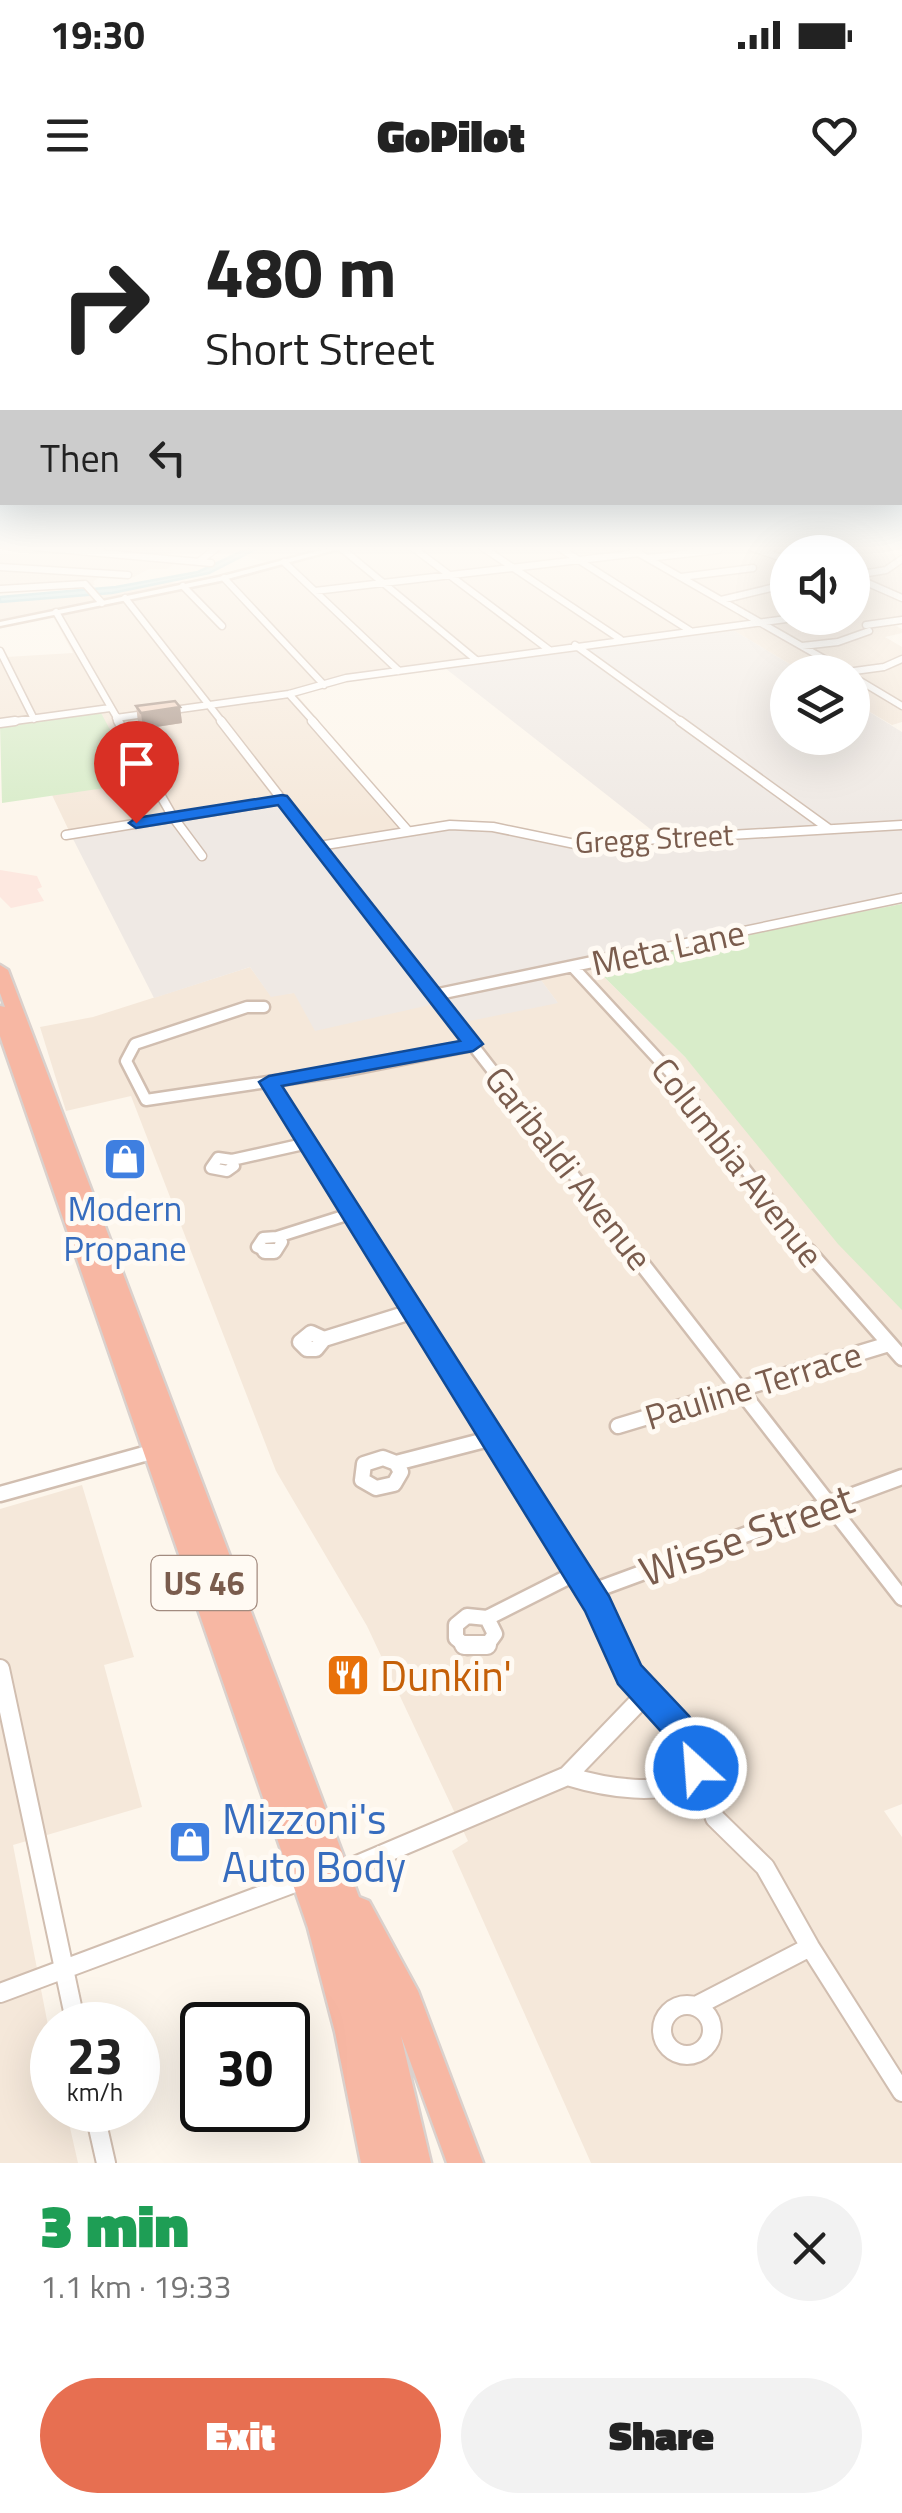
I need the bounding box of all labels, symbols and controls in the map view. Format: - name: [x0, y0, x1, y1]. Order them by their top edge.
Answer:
- text: 19:30: [50, 6, 145, 64]
- text: GoPilot: [377, 101, 525, 169]
- icon: menu: [40, 108, 95, 163]
- icon: heart: [807, 108, 862, 163]
- text: 480 m: [205, 218, 397, 324]
- icon: right: [40, 240, 170, 370]
- text: Short Street: [205, 314, 435, 382]
- text: Then: [40, 429, 120, 487]
- icon: left: [140, 430, 195, 485]
- map controls: [770, 535, 870, 755]
- button: sound: [770, 535, 870, 635]
- button: layers: [770, 655, 870, 755]
- pin: [94, 721, 179, 824]
- icon: arrive: [109, 736, 164, 791]
- street label: Gregg Street: [574, 811, 735, 865]
- street label: Meta Lane: [587, 904, 749, 990]
- street label: Columbia Avenue: [639, 1045, 837, 1279]
- street label: Garibaldi Avenue: [472, 1054, 666, 1282]
- shop icon: Modern Propane: [102, 1136, 148, 1182]
- place label: Modern Propane: [63, 1181, 187, 1275]
- street label: Pauline Terrace: [638, 1326, 868, 1444]
- street label: Wisse Street: [630, 1466, 863, 1602]
- road number: US 46: [152, 1556, 256, 1610]
- place label: Dunkin': [380, 1643, 512, 1707]
- restaurant icon: Dunkin': [325, 1652, 371, 1698]
- position arrow: [644, 1716, 748, 1820]
- place label: Mizzoni's Auto Body: [222, 1786, 406, 1898]
- shop icon: Mizzoni's Auto Body: [167, 1819, 213, 1865]
- speed limit sign: 30: [180, 2002, 310, 2132]
- text: 23: [67, 2017, 123, 2093]
- text: km/h: [67, 2073, 123, 2111]
- text: 3 min: [40, 2179, 189, 2270]
- button: close: [757, 2196, 862, 2301]
- text: 1.1 km · 19:33: [40, 2262, 232, 2310]
- button: Exit: [40, 2378, 441, 2493]
- button: Share: [461, 2378, 862, 2493]

